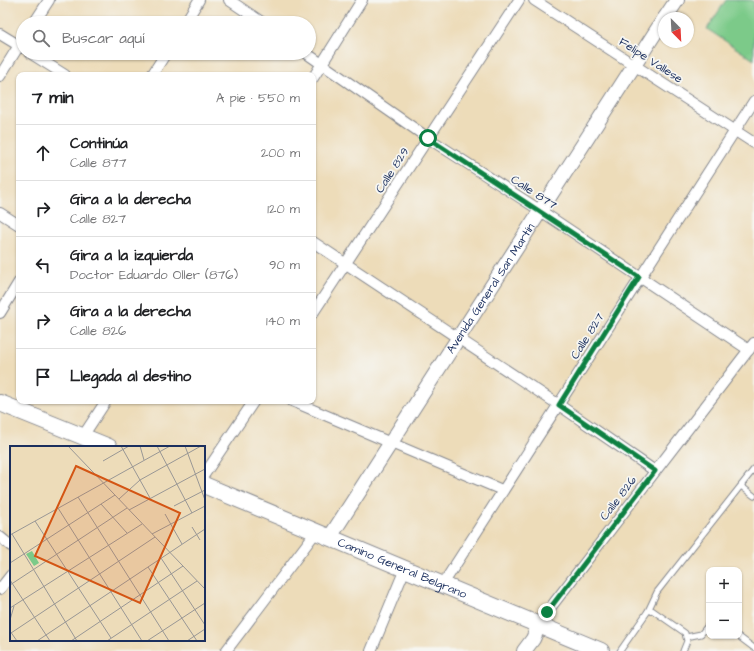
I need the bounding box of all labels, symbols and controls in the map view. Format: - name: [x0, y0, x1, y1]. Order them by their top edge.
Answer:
- north arrow: [658, 12, 694, 48]
- search box: [16, 16, 316, 60]
- icon: search: [30, 27, 52, 49]
- text: Buscar aquí: [62, 28, 144, 49]
- street label: Felipe Vallese: [616, 33, 686, 88]
- text: 7 min: [32, 86, 74, 110]
- text: A pie · 550 m: [216, 89, 300, 107]
- route start: [419, 129, 437, 147]
- text: Continúa: [70, 133, 128, 154]
- icon: ahead: [32, 142, 54, 164]
- text: 200 m: [261, 144, 300, 162]
- street label: Calle 829: [371, 144, 414, 196]
- text: Calle 877: [70, 154, 127, 172]
- street label: Calle 877: [507, 171, 561, 214]
- text: Gira a la derecha: [70, 189, 191, 210]
- icon: right: [32, 198, 54, 220]
- text: 120 m: [267, 200, 300, 218]
- text: Calle 827: [70, 210, 126, 228]
- street label: Avenida General San Martín: [442, 220, 539, 357]
- text: Gira a la izquierda: [70, 245, 193, 266]
- icon: left: [32, 254, 54, 276]
- text: 90 m: [269, 256, 300, 274]
- text: Doctor Eduardo Oller (876): [70, 266, 238, 284]
- text: Gira a la derecha: [70, 301, 191, 322]
- street label: Calle 827: [567, 309, 609, 363]
- icon: right: [32, 310, 54, 332]
- text: 140 m: [266, 312, 300, 330]
- text: Calle 826: [70, 322, 126, 340]
- icon: arrive: [32, 366, 54, 388]
- text: Llegada al destino: [70, 366, 191, 387]
- inset map: [10, 446, 205, 641]
- street label: Calle 826: [596, 472, 641, 524]
- street label: Camino General Belgrano: [335, 534, 470, 603]
- map controls: [706, 567, 742, 639]
- button: +: [706, 567, 742, 603]
- route end: [538, 603, 556, 621]
- button: −: [706, 603, 742, 639]

